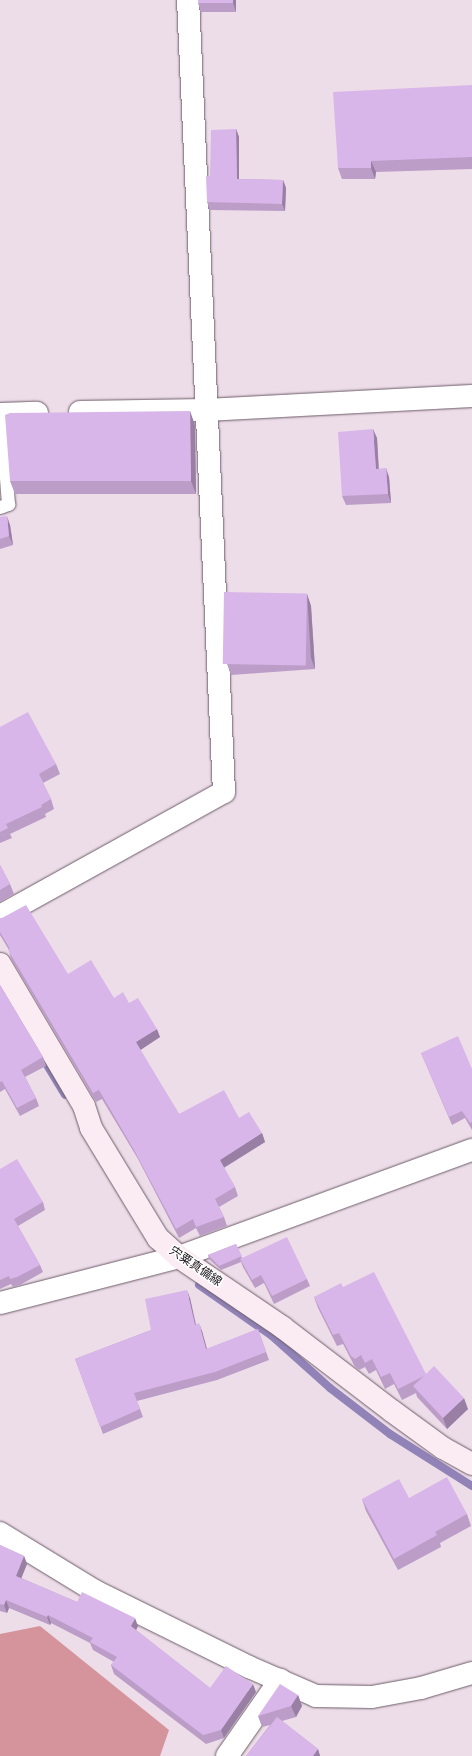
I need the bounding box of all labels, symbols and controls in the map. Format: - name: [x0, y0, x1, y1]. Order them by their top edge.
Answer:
- street label: 宍粟真備線: [167, 1243, 225, 1289]

